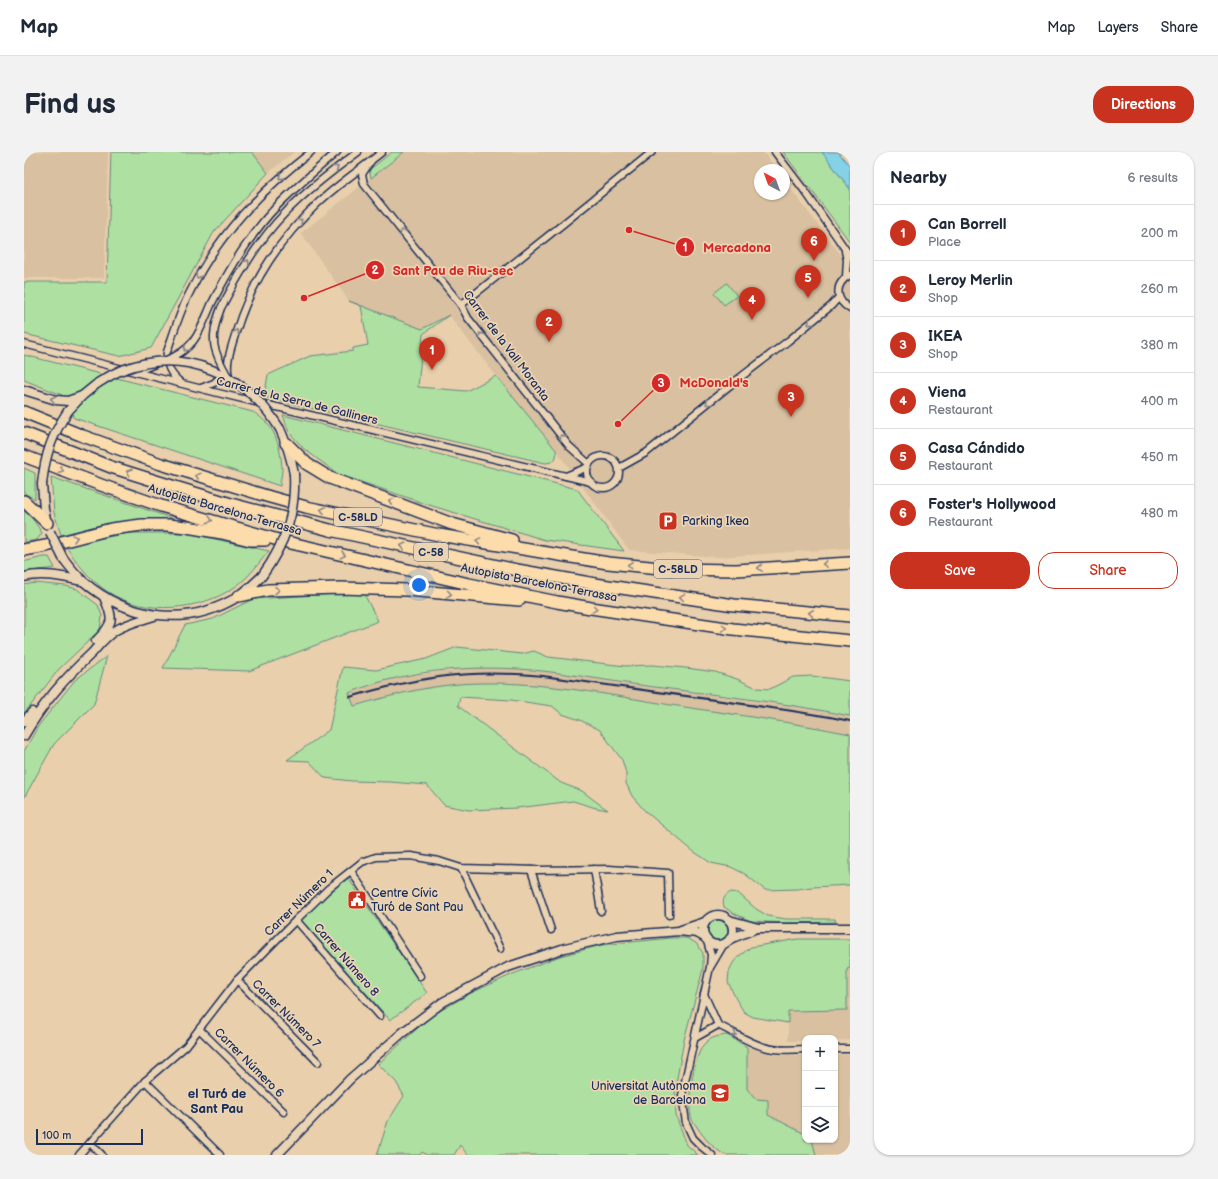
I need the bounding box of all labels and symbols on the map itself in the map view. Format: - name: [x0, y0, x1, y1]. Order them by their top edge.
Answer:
- north arrow: [754, 164, 790, 200]
- one-way arrow: [332, 166, 339, 173]
- one-way arrow: [278, 172, 285, 179]
- one-way arrow: [296, 218, 303, 226]
- pin: 6: [801, 228, 827, 261]
- one-way arrow: [400, 229, 407, 236]
- callout: Mercadona: [675, 235, 779, 260]
- text: 1: [682, 240, 688, 255]
- text: Mercadona: [703, 240, 771, 256]
- callout: Sant Pau de Riu-sec: [365, 258, 522, 283]
- one-way arrow: [243, 259, 250, 266]
- text: 2: [371, 263, 379, 278]
- text: Sant Pau de Riu-sec: [393, 263, 513, 279]
- pin: 5: [795, 265, 821, 298]
- one-way arrow: [196, 272, 203, 279]
- pin: 4: [739, 287, 765, 320]
- street label: Carrer de la Vall Moranta: [459, 288, 553, 404]
- pin: 2: [536, 309, 562, 342]
- one-way arrow: [807, 319, 815, 326]
- one-way arrow: [231, 329, 239, 336]
- one-way arrow: [479, 332, 486, 339]
- pin: 1: [419, 337, 445, 370]
- one-way arrow: [184, 344, 191, 351]
- callout: McDonald's: [651, 370, 756, 395]
- street label: Carrer de la Serra de Galliners: [215, 374, 380, 428]
- text: McDonald's: [679, 375, 749, 391]
- text: 3: [657, 376, 665, 391]
- pin: 3: [778, 384, 804, 417]
- one-way arrow: [50, 396, 56, 404]
- one-way arrow: [705, 399, 712, 406]
- one-way arrow: [560, 434, 567, 441]
- one-way arrow: [57, 465, 64, 473]
- one-way arrow: [125, 468, 132, 477]
- one-way arrow: [195, 472, 202, 481]
- street label: Autopista Barcelona-Terrassa: [146, 481, 304, 539]
- one-way arrow: [387, 498, 394, 506]
- one-way arrow: [320, 507, 327, 515]
- road number: C-58LD: [334, 508, 382, 526]
- parking icon: Parking Ikea: [657, 510, 679, 532]
- place label: Parking Ikea: [682, 514, 749, 529]
- one-way arrow: [207, 515, 214, 524]
- one-way arrow: [72, 534, 79, 543]
- one-way arrow: [475, 537, 481, 546]
- one-way arrow: [400, 542, 406, 550]
- road number: C-58: [414, 543, 448, 561]
- one-way arrow: [340, 551, 346, 559]
- street label: Autopista Barcelona-Terrassa: [459, 560, 619, 606]
- road number: C-58LD: [654, 560, 702, 578]
- one-way arrow: [822, 560, 828, 569]
- one-way arrow: [627, 561, 633, 570]
- one-way arrow: [757, 564, 763, 573]
- your location: [409, 575, 429, 595]
- one-way arrow: [274, 586, 280, 594]
- one-way arrow: [446, 589, 452, 598]
- one-way arrow: [679, 593, 685, 602]
- one-way arrow: [592, 604, 598, 613]
- one-way arrow: [808, 609, 814, 618]
- one-way arrow: [721, 623, 727, 632]
- street label: Carrer Número 1: [261, 866, 337, 940]
- place label: Centre Cívic Turó de Sant Pau: [371, 886, 463, 915]
- public building icon: Centre Cívic Turó de Sant Pau: [346, 889, 368, 911]
- street label: Carrer Número 8: [310, 920, 382, 1000]
- street label: Carrer Número 7: [249, 977, 323, 1051]
- street label: Carrer Número 6: [211, 1025, 287, 1101]
- one-way arrow: [730, 1029, 738, 1036]
- place label: Universitat Autònoma de Barcelona: [591, 1079, 706, 1108]
- school or university icon: Universitat Autònoma de Barcelona: [709, 1082, 731, 1104]
- district label: el Turó de Sant Pau: [188, 1086, 247, 1117]
- scale bar: [36, 1127, 143, 1146]

